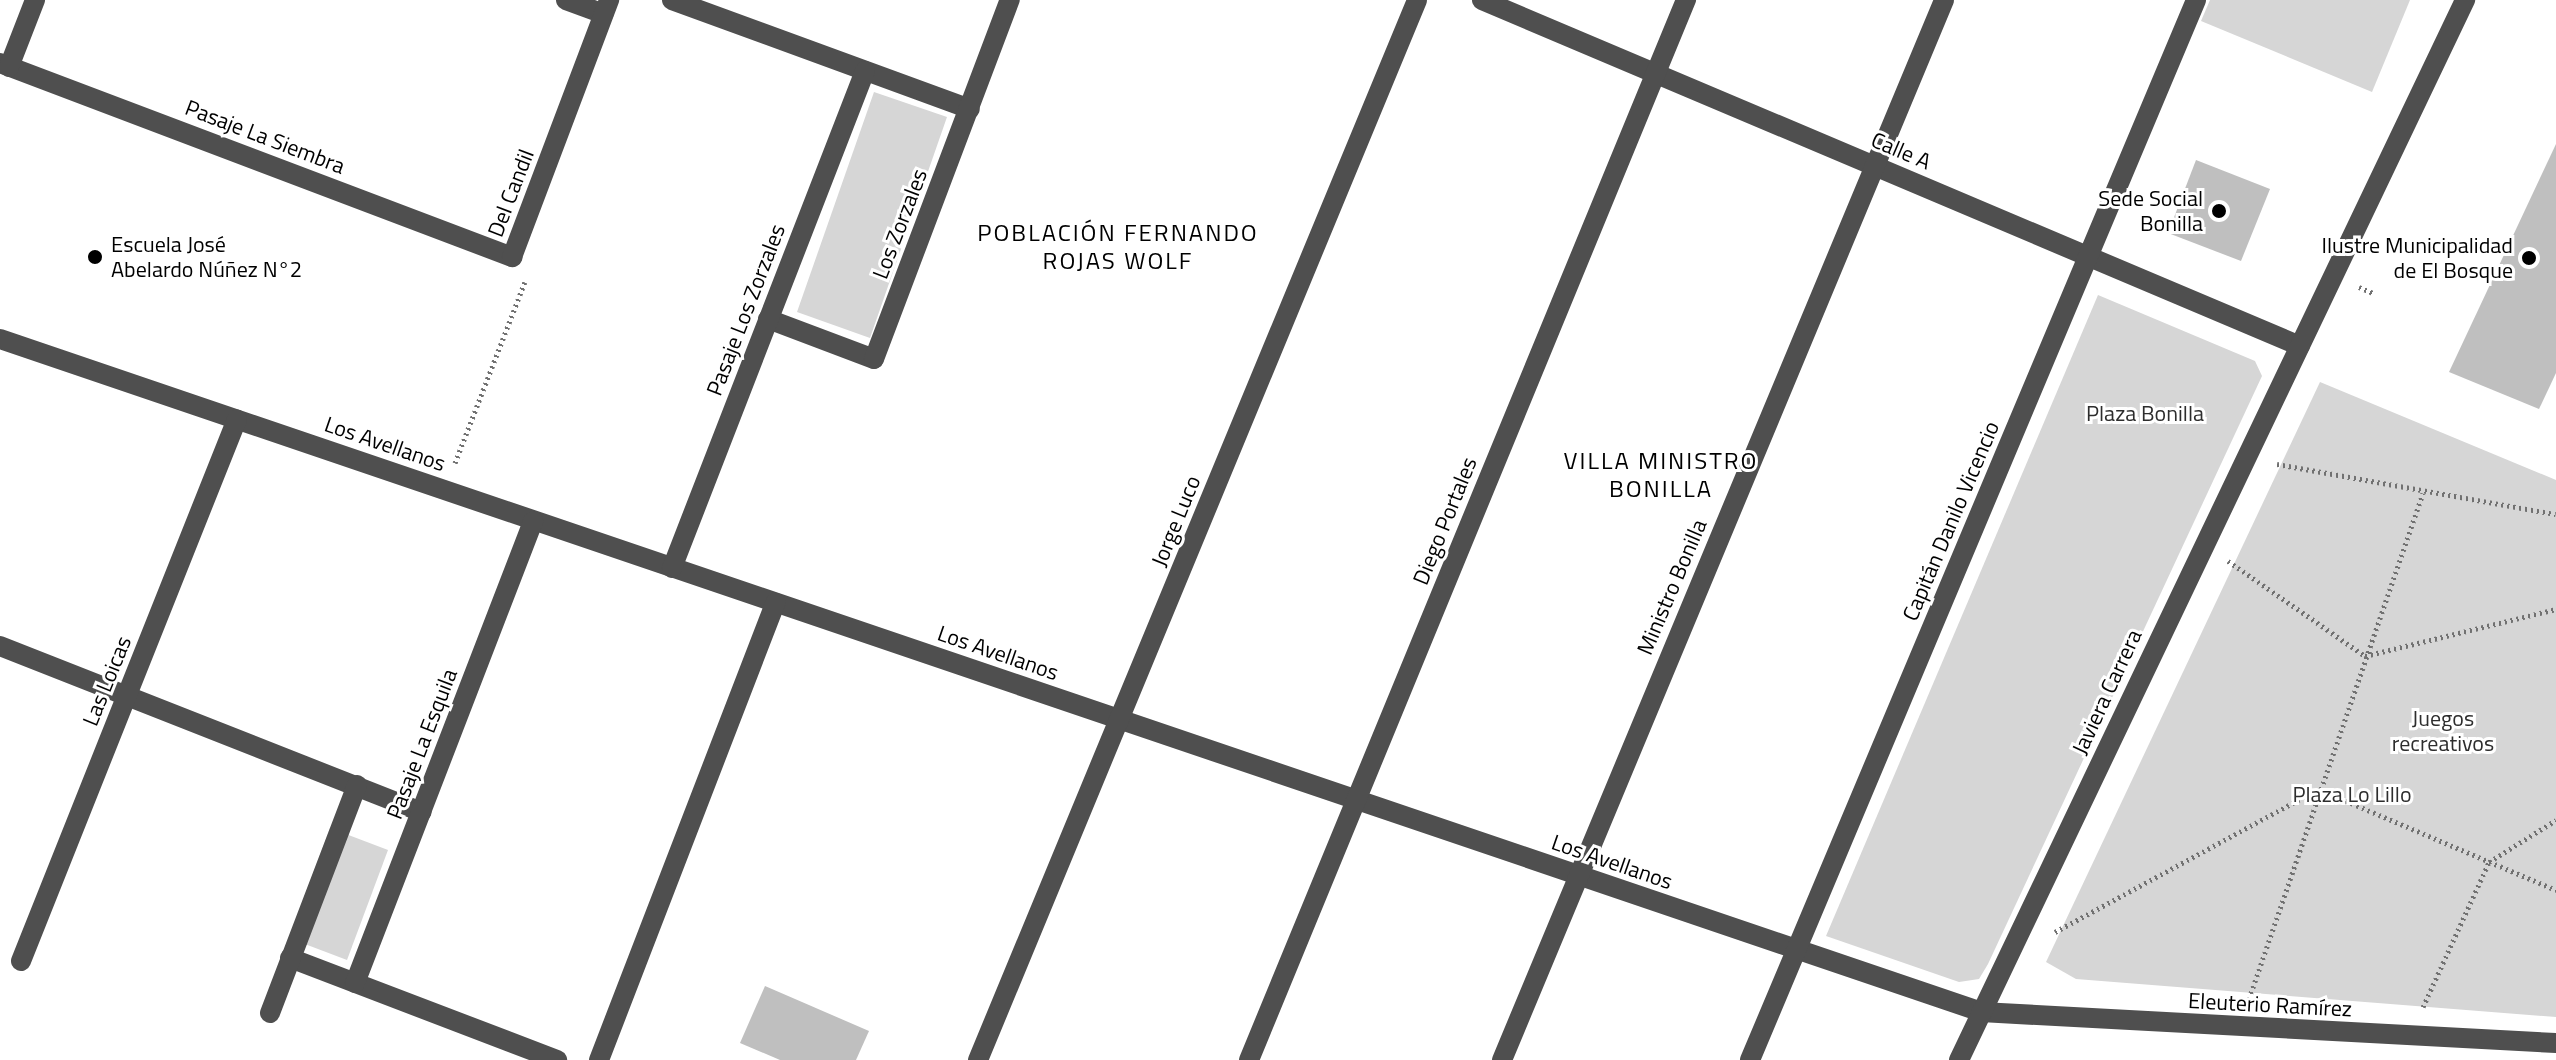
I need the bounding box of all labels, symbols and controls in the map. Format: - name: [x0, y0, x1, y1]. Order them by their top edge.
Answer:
- street label: Pasaje La Siembra: [181, 94, 349, 180]
- street label: Calle A: [1867, 127, 1935, 175]
- street label: Del Candil: [482, 146, 540, 240]
- street label: Los Zorzales: [867, 165, 933, 283]
- place label: Sede Social Bonilla: [2098, 185, 2203, 236]
- marker: Sede Social Bonilla: [2210, 202, 2228, 220]
- district label: POBLACIÓN FERNANDO ROJAS WOLF: [977, 219, 1259, 275]
- street label: Pasaje Los Zorzales: [701, 221, 791, 399]
- place label: Escuela José Abelardo Núñez N°2: [111, 231, 302, 282]
- place label: Ilustre Municipalidad de El Bosque: [2322, 232, 2513, 284]
- marker: Escuela José Abelardo Núñez N°2: [86, 248, 104, 266]
- marker: Ilustre Municipalidad de El Bosque: [2520, 249, 2538, 267]
- park label: Plaza Bonilla: [2086, 401, 2204, 427]
- street label: Los Avellanos: [321, 411, 449, 477]
- street label: Capitán Danilo Vicencio: [1897, 417, 2005, 625]
- district label: VILLA MINISTRO BONILLA: [1564, 447, 1758, 503]
- street label: Diego Portales: [1407, 453, 1483, 589]
- street label: Jorge Luco: [1146, 472, 1206, 570]
- street label: Ministro Bonilla: [1632, 515, 1712, 659]
- street label: Los Avellanos: [934, 620, 1062, 686]
- street label: Javiera Carrera: [2067, 625, 2147, 759]
- street label: Las Loicas: [77, 632, 137, 730]
- street label: Pasaje La Esquila: [381, 665, 463, 823]
- park label: Juegos recreativos: [2392, 705, 2494, 756]
- park label: Plaza Lo Lillo: [2292, 782, 2412, 808]
- street label: Los Avellanos: [1548, 829, 1676, 895]
- street label: Eleuterio Ramírez: [2187, 988, 2353, 1022]

